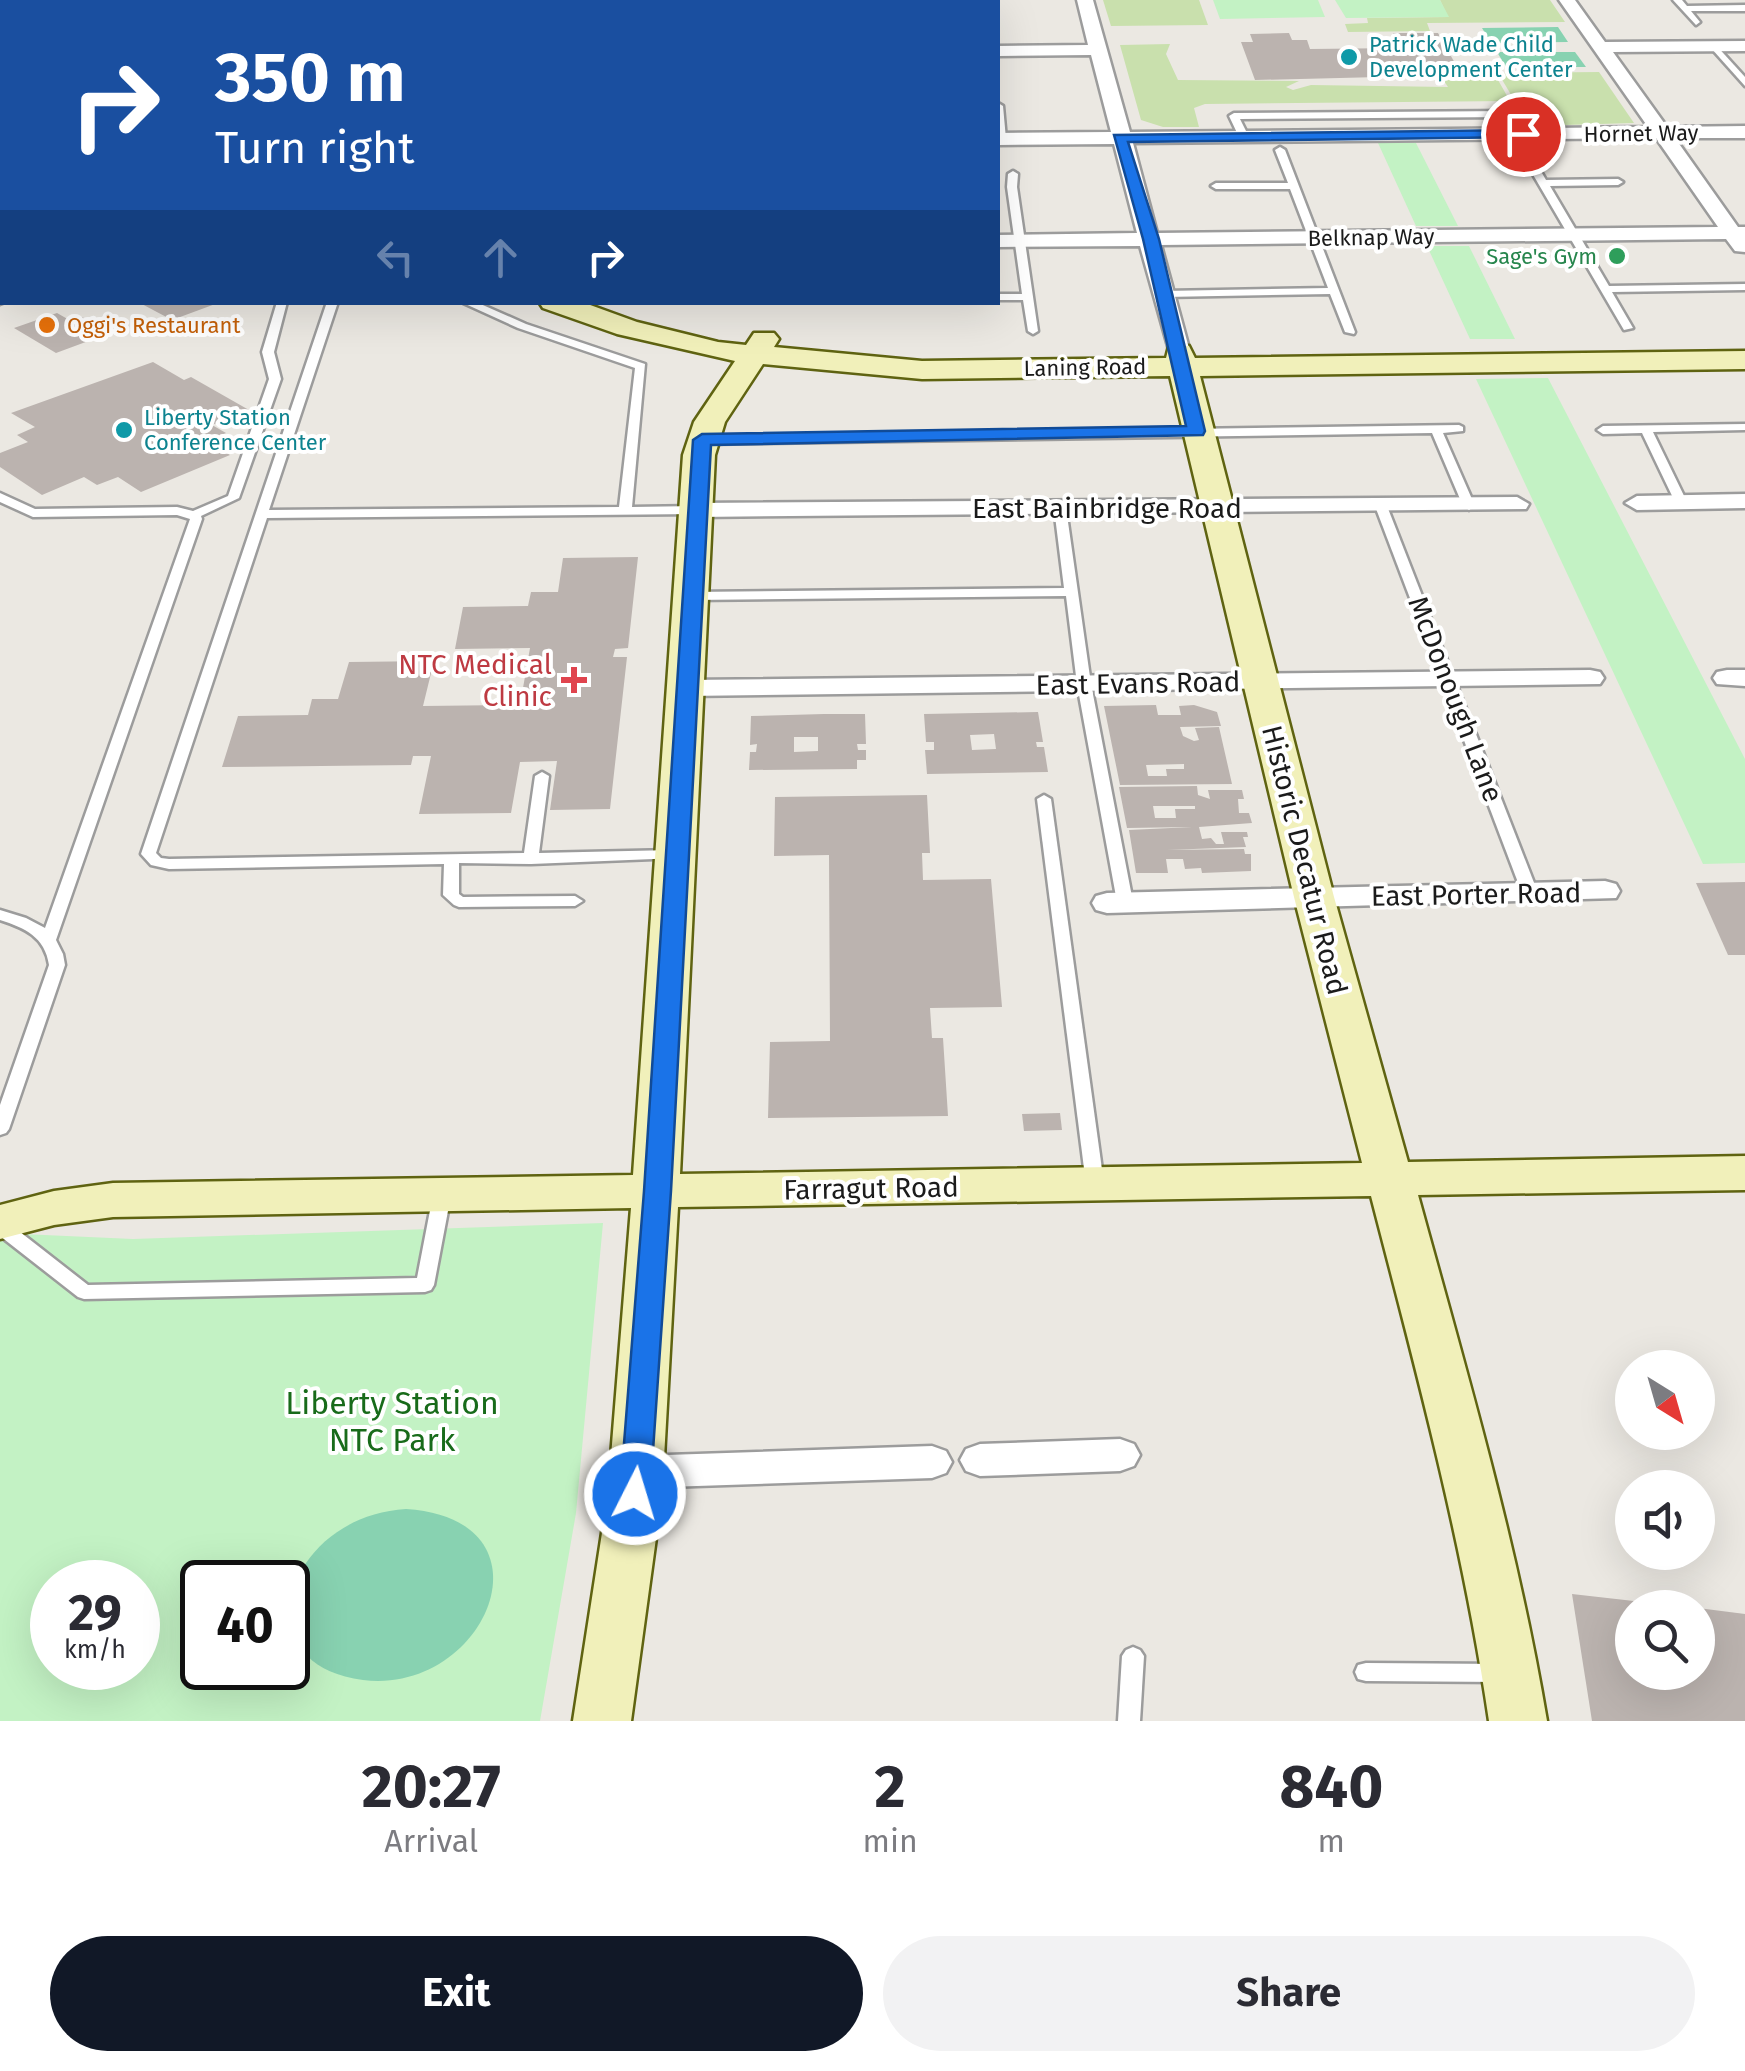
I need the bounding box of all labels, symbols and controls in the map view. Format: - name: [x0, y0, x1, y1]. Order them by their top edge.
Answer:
- place label: Patrick Wade Child Development Center: [1369, 31, 1573, 83]
- text: 350 m: [215, 36, 406, 120]
- icon: right: [50, 40, 180, 170]
- marker: Patrick Wade Child Development Center: [1338, 46, 1360, 68]
- pin: [1481, 92, 1566, 177]
- icon: arrive: [1496, 107, 1551, 162]
- street label: Hornet Way: [1583, 119, 1699, 148]
- text: Turn right: [215, 121, 414, 175]
- street label: Belknap Way: [1307, 223, 1435, 252]
- icon: left: [368, 230, 423, 285]
- icon: ahead: [473, 230, 528, 285]
- icon: right: [578, 230, 633, 285]
- place label: Sage's Gym: [1486, 243, 1597, 270]
- marker: Sage's Gym: [1606, 245, 1628, 267]
- place label: Oggi's Restaurant: [67, 312, 240, 339]
- marker: Oggi's Restaurant: [36, 314, 58, 336]
- street label: Laning Road: [1023, 353, 1147, 382]
- place label: Liberty Station Conference Center: [144, 404, 327, 456]
- marker: Liberty Station Conference Center: [113, 419, 135, 441]
- street label: East Bainbridge Road: [972, 492, 1242, 525]
- street label: McDonough Lane: [1401, 592, 1510, 807]
- place label: NTC Medical Clinic: [398, 648, 552, 713]
- street label: East Evans Road: [1035, 665, 1241, 702]
- marker: NTC Medical Clinic: [561, 667, 587, 693]
- street label: Historic Decatur Road: [1255, 722, 1354, 998]
- street label: East Porter Road: [1370, 876, 1582, 913]
- street label: Farragut Road: [783, 1170, 959, 1207]
- north arrow: [1615, 1350, 1715, 1450]
- map controls: [1615, 1350, 1715, 1690]
- park label: Liberty Station NTC Park: [285, 1384, 499, 1459]
- position arrow: [583, 1442, 687, 1546]
- button: sound: [1615, 1470, 1715, 1570]
- speed limit sign: 40: [180, 1560, 310, 1690]
- text: 29: [68, 1583, 122, 1643]
- button: search: [1615, 1590, 1715, 1690]
- text: km/h: [64, 1635, 126, 1665]
- text: 20:27: [362, 1751, 501, 1823]
- text: 2: [875, 1751, 906, 1823]
- text: 840: [1279, 1751, 1383, 1823]
- text: Arrival: [384, 1822, 478, 1860]
- text: min: [862, 1822, 918, 1860]
- text: m: [1318, 1822, 1345, 1860]
- button: Exit: [50, 1936, 863, 2051]
- button: Share: [883, 1936, 1695, 2051]

